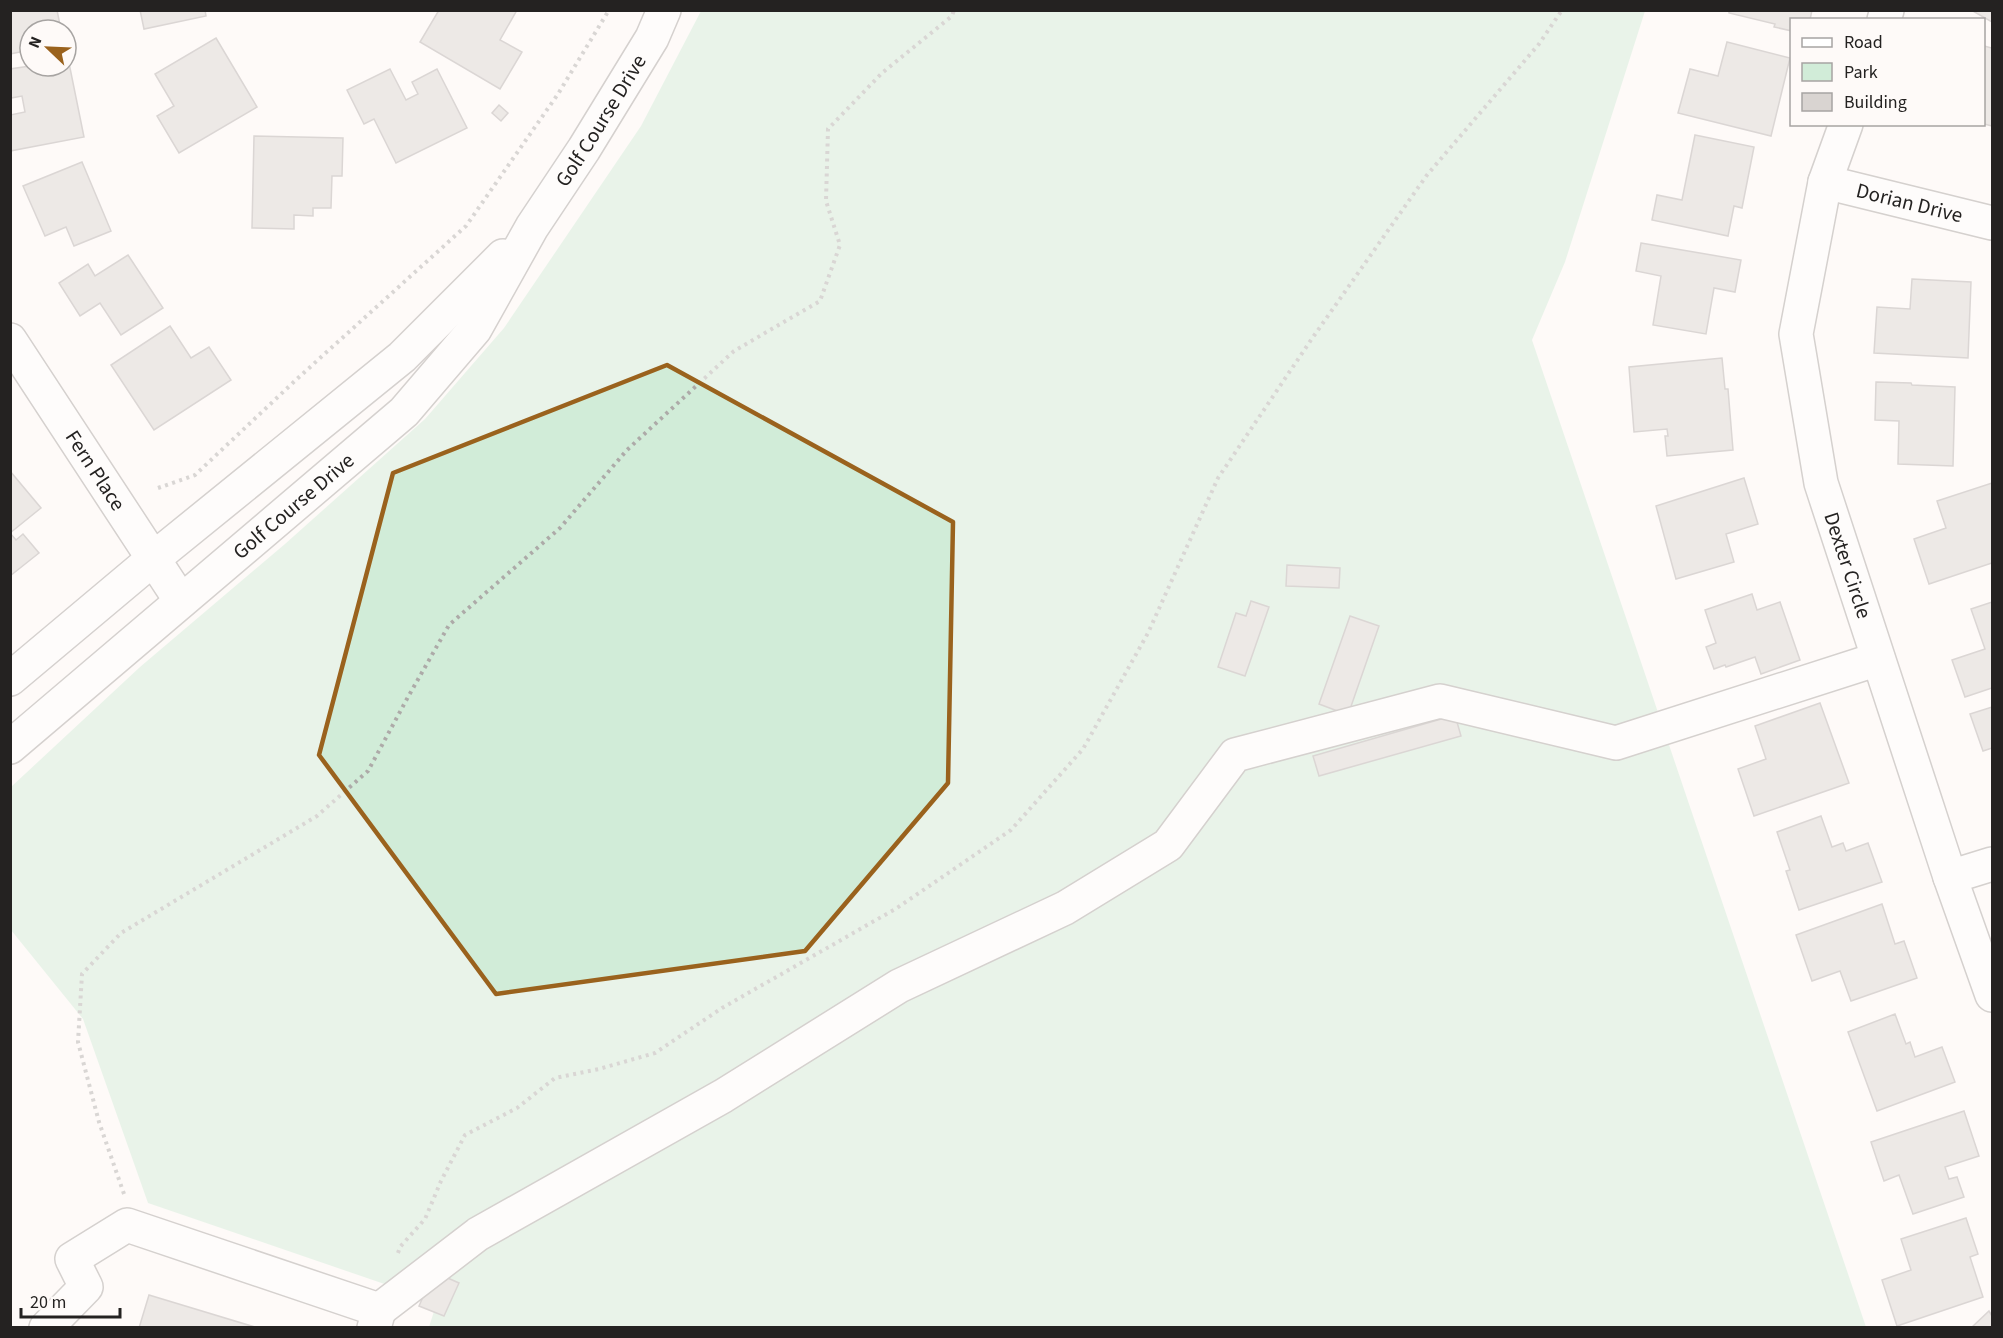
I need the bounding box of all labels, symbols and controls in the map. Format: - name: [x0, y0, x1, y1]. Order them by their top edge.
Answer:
- north arrow: [18, 18, 78, 78]
- legend: [1790, 18, 1985, 126]
- text: Road: [1844, 30, 1883, 55]
- text: N: [23, 33, 47, 52]
- street label: Golf Course Drive: [548, 49, 654, 193]
- text: Park: [1844, 60, 1878, 85]
- text: Building: [1844, 90, 1907, 115]
- street label: Dorian Drive: [1853, 175, 1966, 230]
- street label: Fern Place: [58, 424, 133, 517]
- street label: Golf Course Drive: [226, 446, 361, 566]
- street label: Dexter Circle: [1816, 508, 1879, 622]
- scale bar: [21, 1281, 120, 1319]
- text: 20 m: [30, 1290, 66, 1315]

